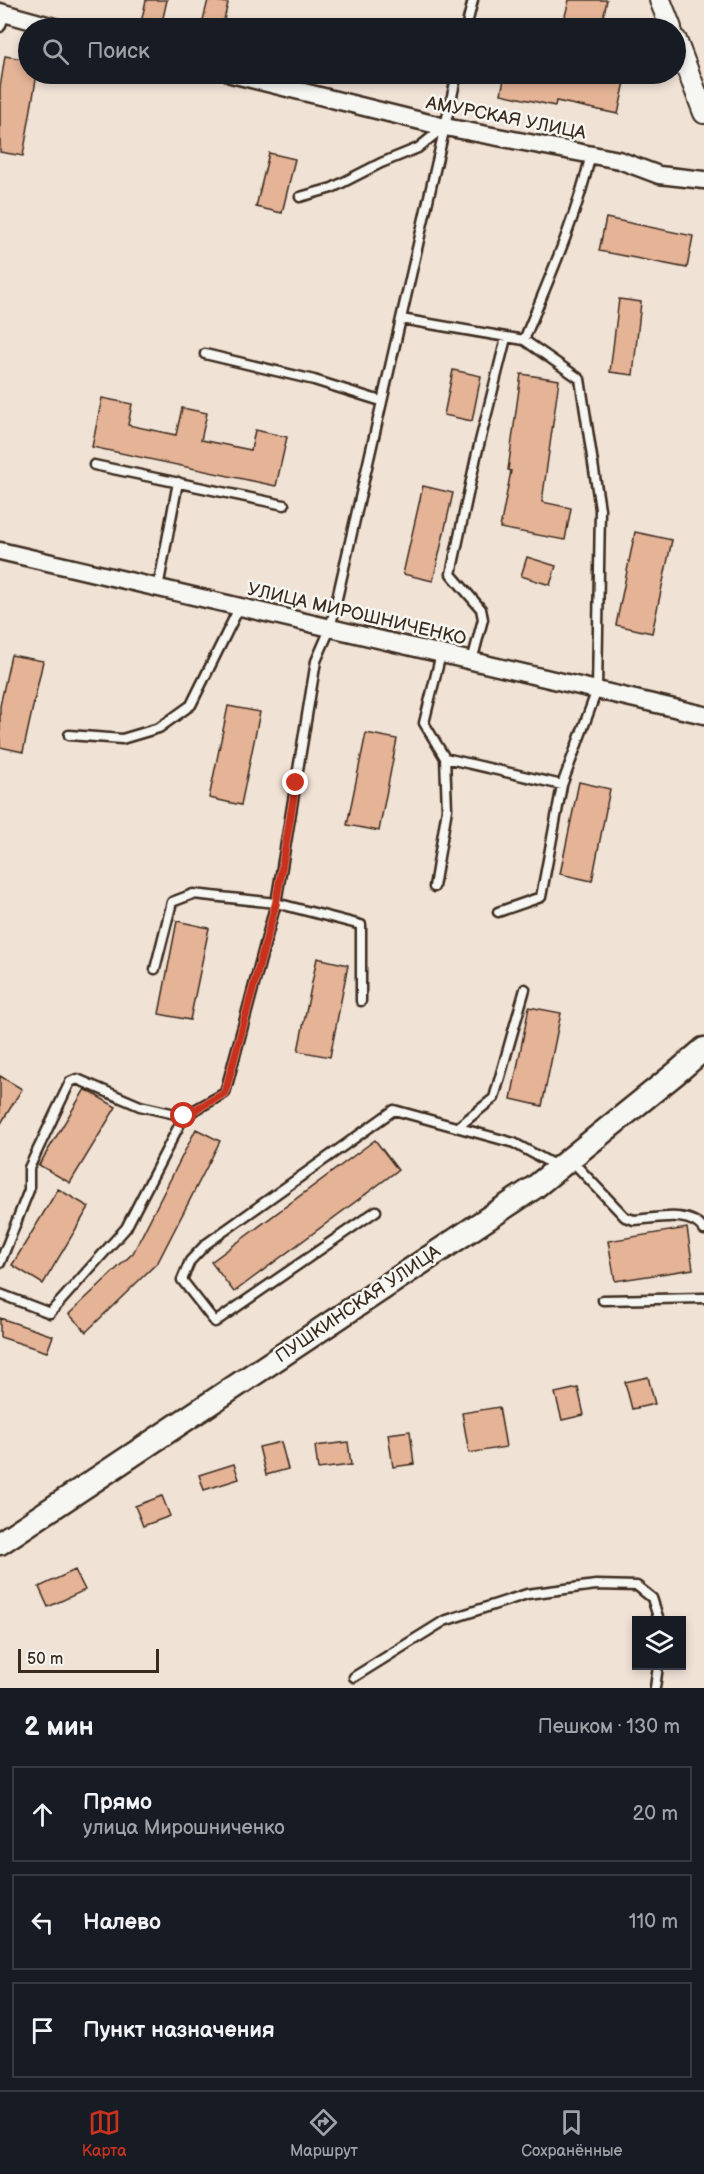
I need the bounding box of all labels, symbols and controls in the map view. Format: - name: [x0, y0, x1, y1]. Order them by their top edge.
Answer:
- search box: [18, 18, 686, 84]
- icon: search: [39, 35, 72, 68]
- text: Поиск: [87, 38, 150, 65]
- street label: АМУРСКАЯ УЛИЦА: [423, 92, 588, 144]
- street label: УЛИЦА МИРОШНИЧЕНКО: [245, 579, 469, 649]
- route end: [282, 769, 308, 795]
- route start: [170, 1102, 196, 1128]
- street label: ПУШКИНСКАЯ УЛИЦА: [272, 1241, 444, 1367]
- map controls: [632, 1616, 686, 1670]
- button: layers: [632, 1616, 686, 1670]
- scale bar: [18, 1646, 159, 1674]
- text: 50 m: [27, 1650, 63, 1669]
- text: 2 мин: [24, 1712, 94, 1743]
- text: Пешком · 130 m: [538, 1715, 680, 1739]
- text: Прямо: [83, 1789, 152, 1816]
- icon: ahead: [26, 1798, 59, 1831]
- text: 20 m: [633, 1802, 678, 1826]
- text: улица Мирошниченко: [83, 1816, 285, 1840]
- icon: left: [26, 1906, 59, 1939]
- text: Налево: [83, 1909, 161, 1936]
- text: 110 m: [629, 1910, 678, 1934]
- icon: arrive: [26, 2014, 59, 2047]
- text: Пункт назначения: [83, 2017, 275, 2044]
- tab: Карта: [82, 2106, 127, 2161]
- tab: Маршрут: [290, 2106, 358, 2161]
- tab: Сохранённые: [521, 2106, 622, 2161]

